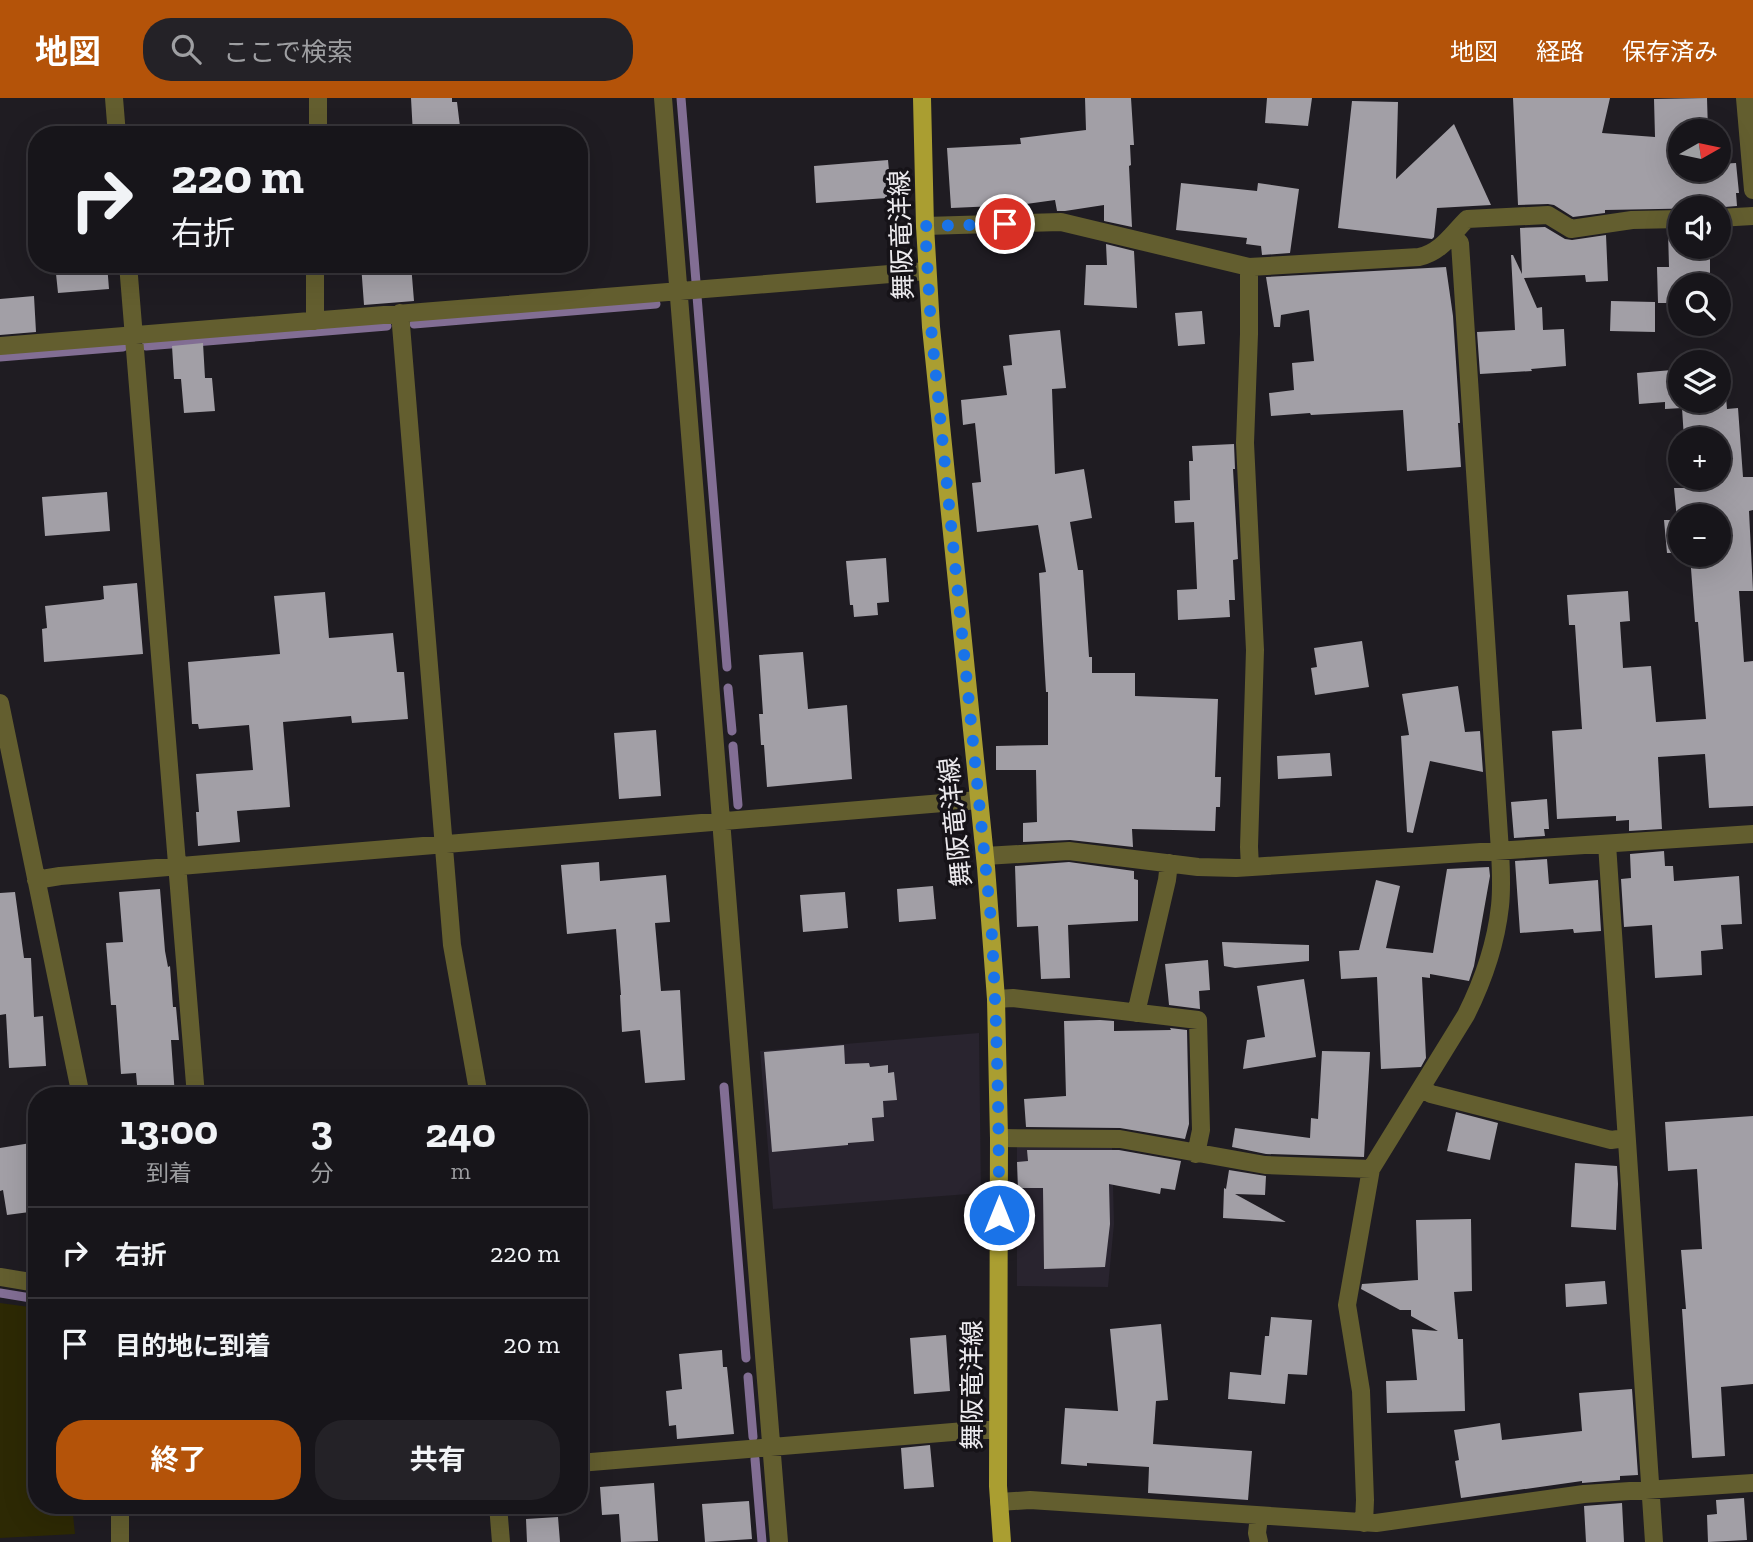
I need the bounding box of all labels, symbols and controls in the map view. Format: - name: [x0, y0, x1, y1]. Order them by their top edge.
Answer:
- search box: [143, 18, 633, 81]
- icon: search: [167, 30, 205, 68]
- text: 地図: [35, 32, 101, 71]
- text: ここで検索: [223, 36, 353, 68]
- text: 地図: [1450, 37, 1498, 66]
- text: 経路: [1536, 37, 1584, 66]
- text: 保存済み: [1622, 37, 1718, 66]
- north arrow: [1668, 119, 1731, 182]
- map controls: [1668, 119, 1731, 567]
- text: 220 m: [171, 147, 304, 206]
- icon: right: [56, 154, 147, 245]
- street label: 舞阪竜洋線: [883, 169, 919, 301]
- pin: [975, 194, 1035, 254]
- button: sound: [1668, 196, 1731, 259]
- icon: arrive: [986, 205, 1024, 243]
- text: 右折: [171, 214, 235, 252]
- button: search: [1668, 273, 1731, 336]
- button: layers: [1668, 350, 1731, 413]
- button: +: [1668, 427, 1731, 490]
- button: −: [1668, 504, 1731, 567]
- street label: 舞阪竜洋線: [932, 756, 978, 888]
- text: 13:00: [120, 1104, 218, 1155]
- text: 3: [311, 1104, 333, 1155]
- text: 240: [425, 1107, 496, 1158]
- text: m: [451, 1157, 471, 1185]
- text: 到着: [146, 1159, 192, 1187]
- text: 分: [310, 1159, 333, 1187]
- position arrow: [962, 1178, 1036, 1252]
- icon: right: [56, 1234, 94, 1272]
- text: 220 m: [490, 1237, 560, 1269]
- text: 右折: [115, 1239, 167, 1271]
- street label: 舞阪竜洋線: [956, 1320, 988, 1450]
- icon: arrive: [56, 1325, 94, 1363]
- text: 20 m: [503, 1328, 560, 1360]
- text: 目的地に到着: [115, 1330, 271, 1362]
- button: 終了: [56, 1420, 301, 1500]
- button: 共有: [315, 1420, 560, 1500]

